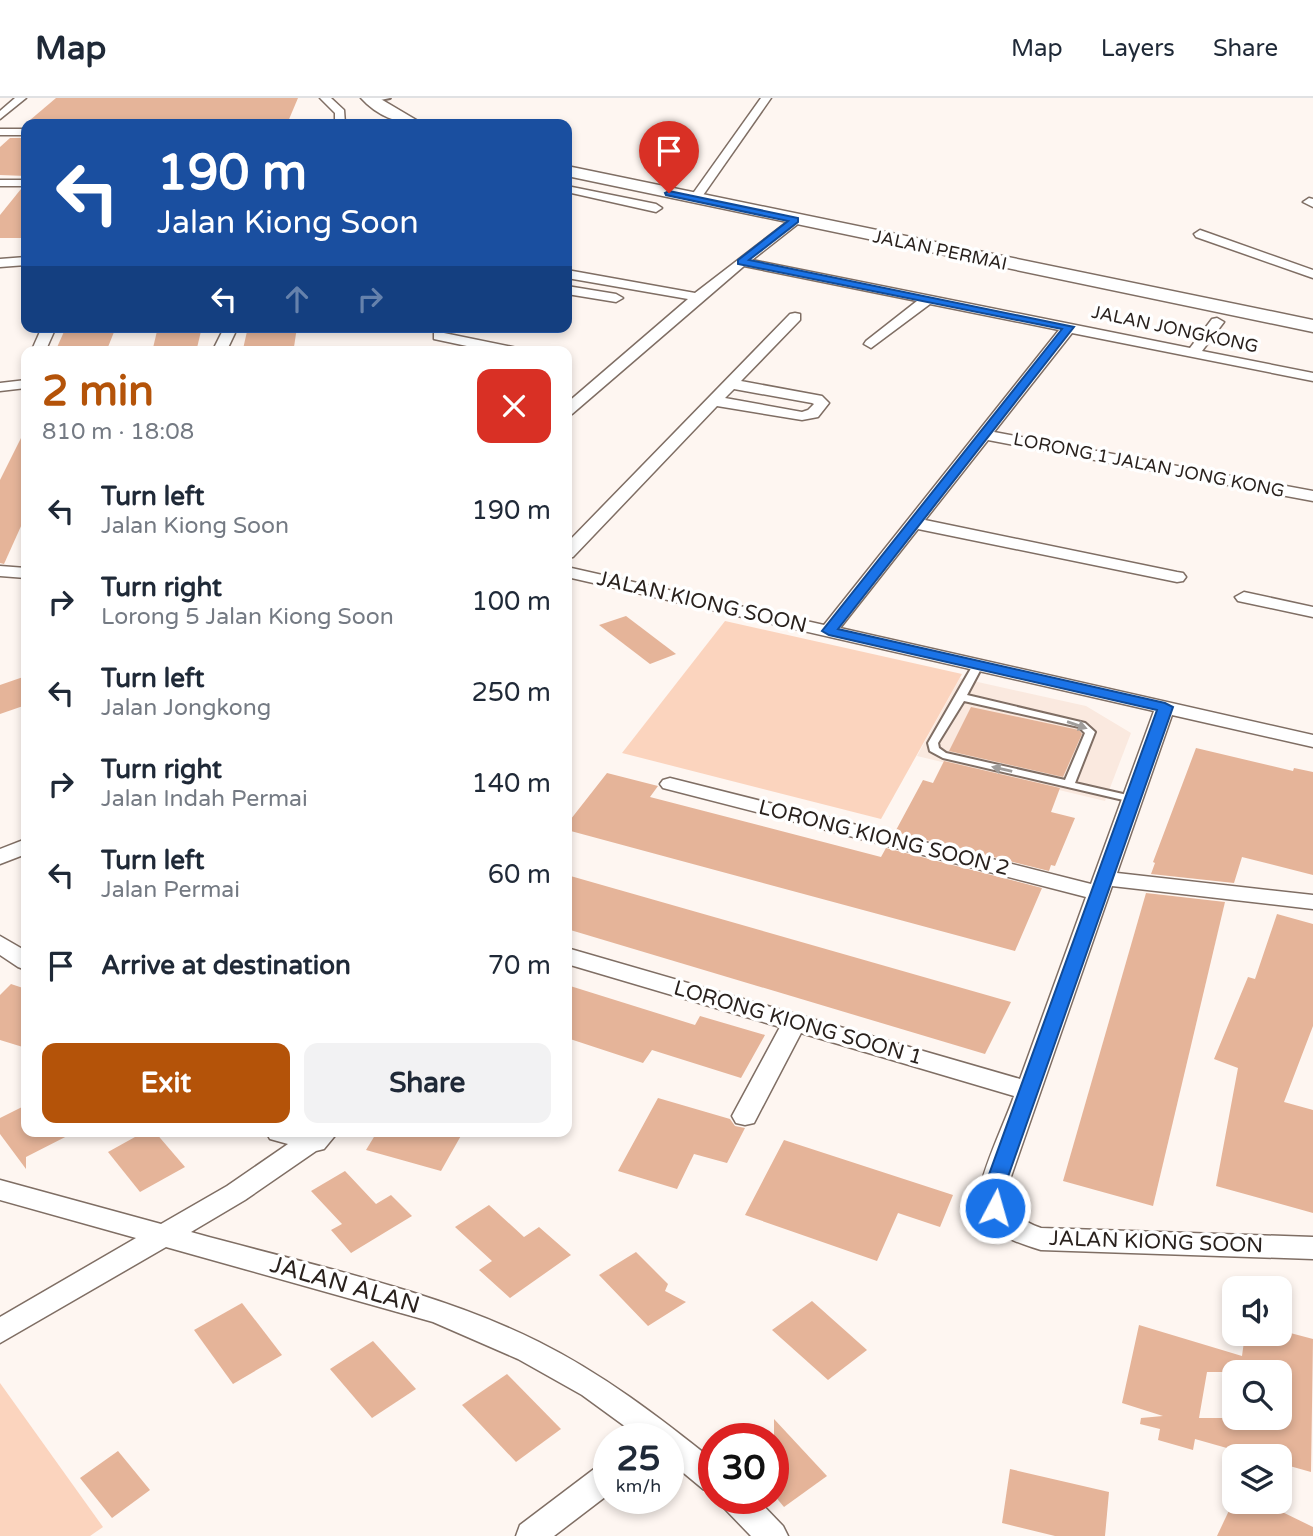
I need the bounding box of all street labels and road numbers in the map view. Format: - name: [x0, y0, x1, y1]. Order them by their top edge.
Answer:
- street label: JALAN PERMAI: [871, 225, 1009, 275]
- street label: JALAN JONGKONG: [1090, 301, 1260, 357]
- street label: LORONG 1 JALAN JONG KONG: [1012, 428, 1286, 502]
- street label: JALAN KIONG SOON: [595, 566, 809, 638]
- street label: LORONG KIONG SOON 2: [756, 795, 1012, 881]
- street label: LORONG KIONG SOON 1: [671, 976, 925, 1070]
- street label: JALAN KIONG SOON: [1048, 1226, 1264, 1258]
- street label: JALAN ALAN: [267, 1250, 423, 1320]

